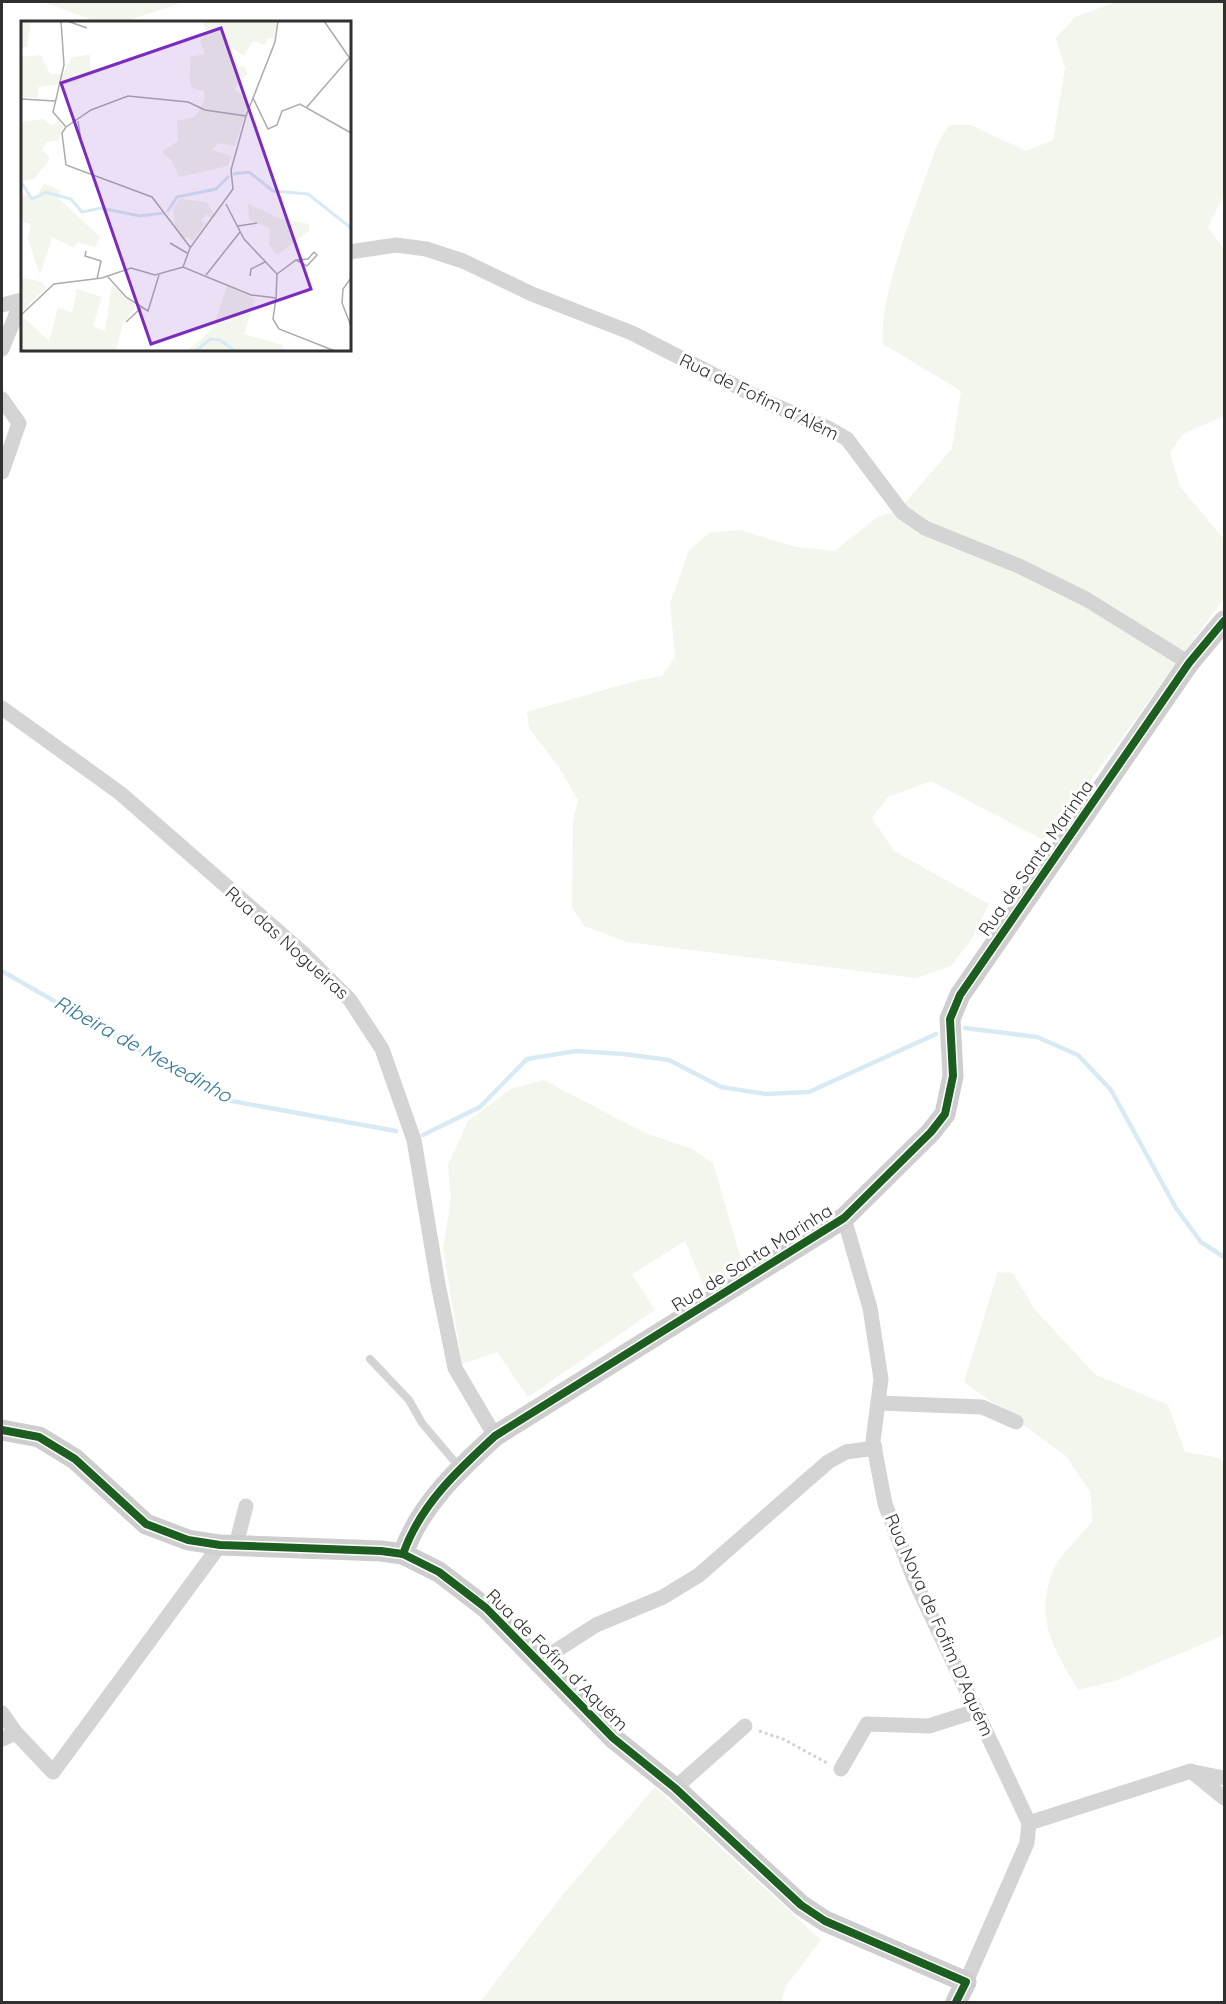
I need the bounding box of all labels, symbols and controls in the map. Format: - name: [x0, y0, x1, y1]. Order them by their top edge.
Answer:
- inset map: [21, 21, 351, 351]
- street label: Rua de Fofim d´Além: [676, 348, 843, 445]
- street label: Rua de Santa Marinha: [973, 775, 1098, 940]
- street label: Rua das Nogueiras: [221, 881, 354, 1004]
- water label: Ribeira de Mexedinho: [50, 989, 237, 1108]
- street label: Rua de Santa Marinha: [667, 1199, 836, 1316]
- street label: Rua Nova de Fofim D'Aquém: [880, 1510, 999, 1740]
- street label: Rua de Fofim d´Aquém: [481, 1584, 633, 1736]

